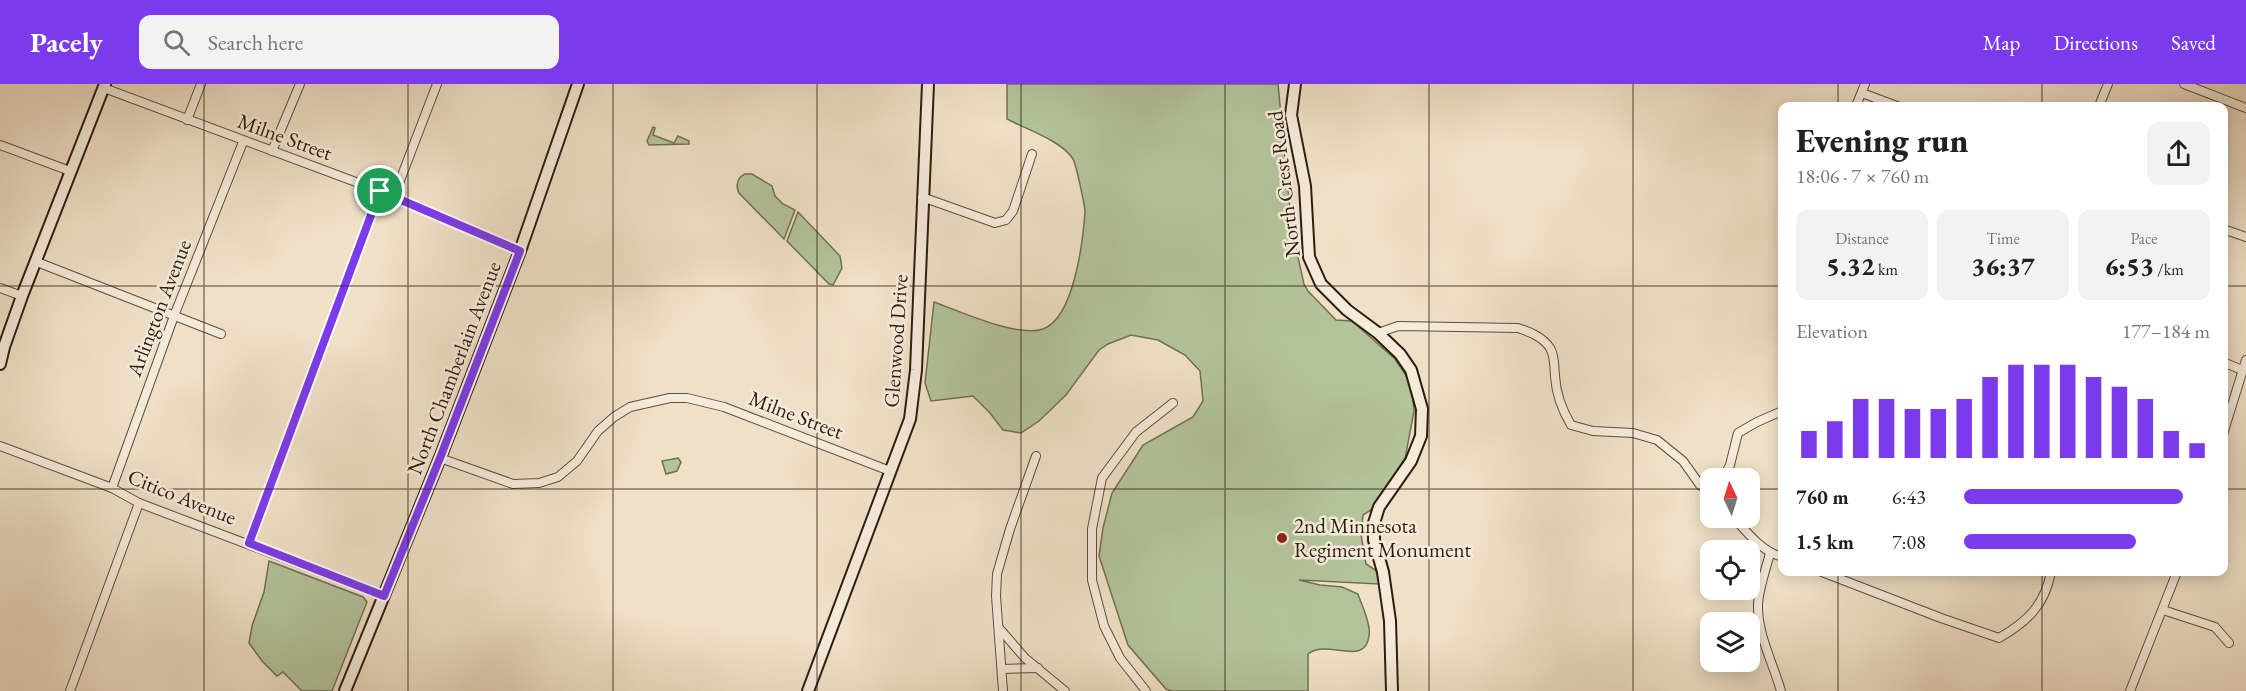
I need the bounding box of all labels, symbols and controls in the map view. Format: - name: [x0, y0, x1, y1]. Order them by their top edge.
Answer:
- search box: [139, 15, 559, 69]
- text: Pacely: [30, 24, 103, 60]
- icon: search: [160, 26, 193, 59]
- text: Search here: [208, 28, 303, 57]
- text: Map: [1983, 29, 2020, 56]
- text: Directions: [2053, 29, 2138, 56]
- text: Saved: [2171, 29, 2216, 56]
- street label: Milne Street: [234, 107, 337, 166]
- street label: North Crest Road: [1261, 109, 1306, 259]
- text: Evening run: [1796, 119, 1968, 162]
- button: share: [2147, 122, 2210, 185]
- text: 18:06 · 7 × 760 m: [1796, 163, 1929, 189]
- pin: [354, 165, 405, 216]
- icon: arrive: [363, 174, 396, 207]
- text: Distance: [1835, 228, 1889, 249]
- text: Time: [1986, 228, 2020, 249]
- text: Pace: [2131, 228, 2157, 249]
- street label: Arlington Avenue: [120, 236, 197, 381]
- text: 5.32: [1826, 249, 1875, 283]
- text: 36:37: [1971, 249, 2035, 283]
- text: 6:53: [2104, 249, 2154, 283]
- street label: North Chamberlain Avenue: [400, 257, 507, 478]
- text: km: [1875, 259, 1898, 280]
- text: /km: [2154, 259, 2184, 280]
- street label: Glenwood Drive: [877, 273, 914, 408]
- text: Elevation: [1796, 318, 1868, 344]
- text: 177–184 m: [2122, 318, 2210, 344]
- street label: Milne Street: [745, 384, 847, 445]
- street label: Citico Avenue: [124, 463, 240, 531]
- north arrow: [1700, 468, 1760, 528]
- map controls: [1700, 468, 1760, 672]
- text: 760 m: [1796, 484, 1849, 510]
- text: 6:43: [1892, 484, 1926, 510]
- place label: 2nd Minnesota Regiment Monument: [1294, 512, 1472, 563]
- text: 1.5 km: [1796, 529, 1854, 555]
- text: 7:08: [1892, 529, 1926, 555]
- marker: 2nd Minnesota Regiment Monument: [1275, 531, 1289, 545]
- button: locate: [1700, 540, 1760, 600]
- button: layers: [1700, 612, 1760, 672]

